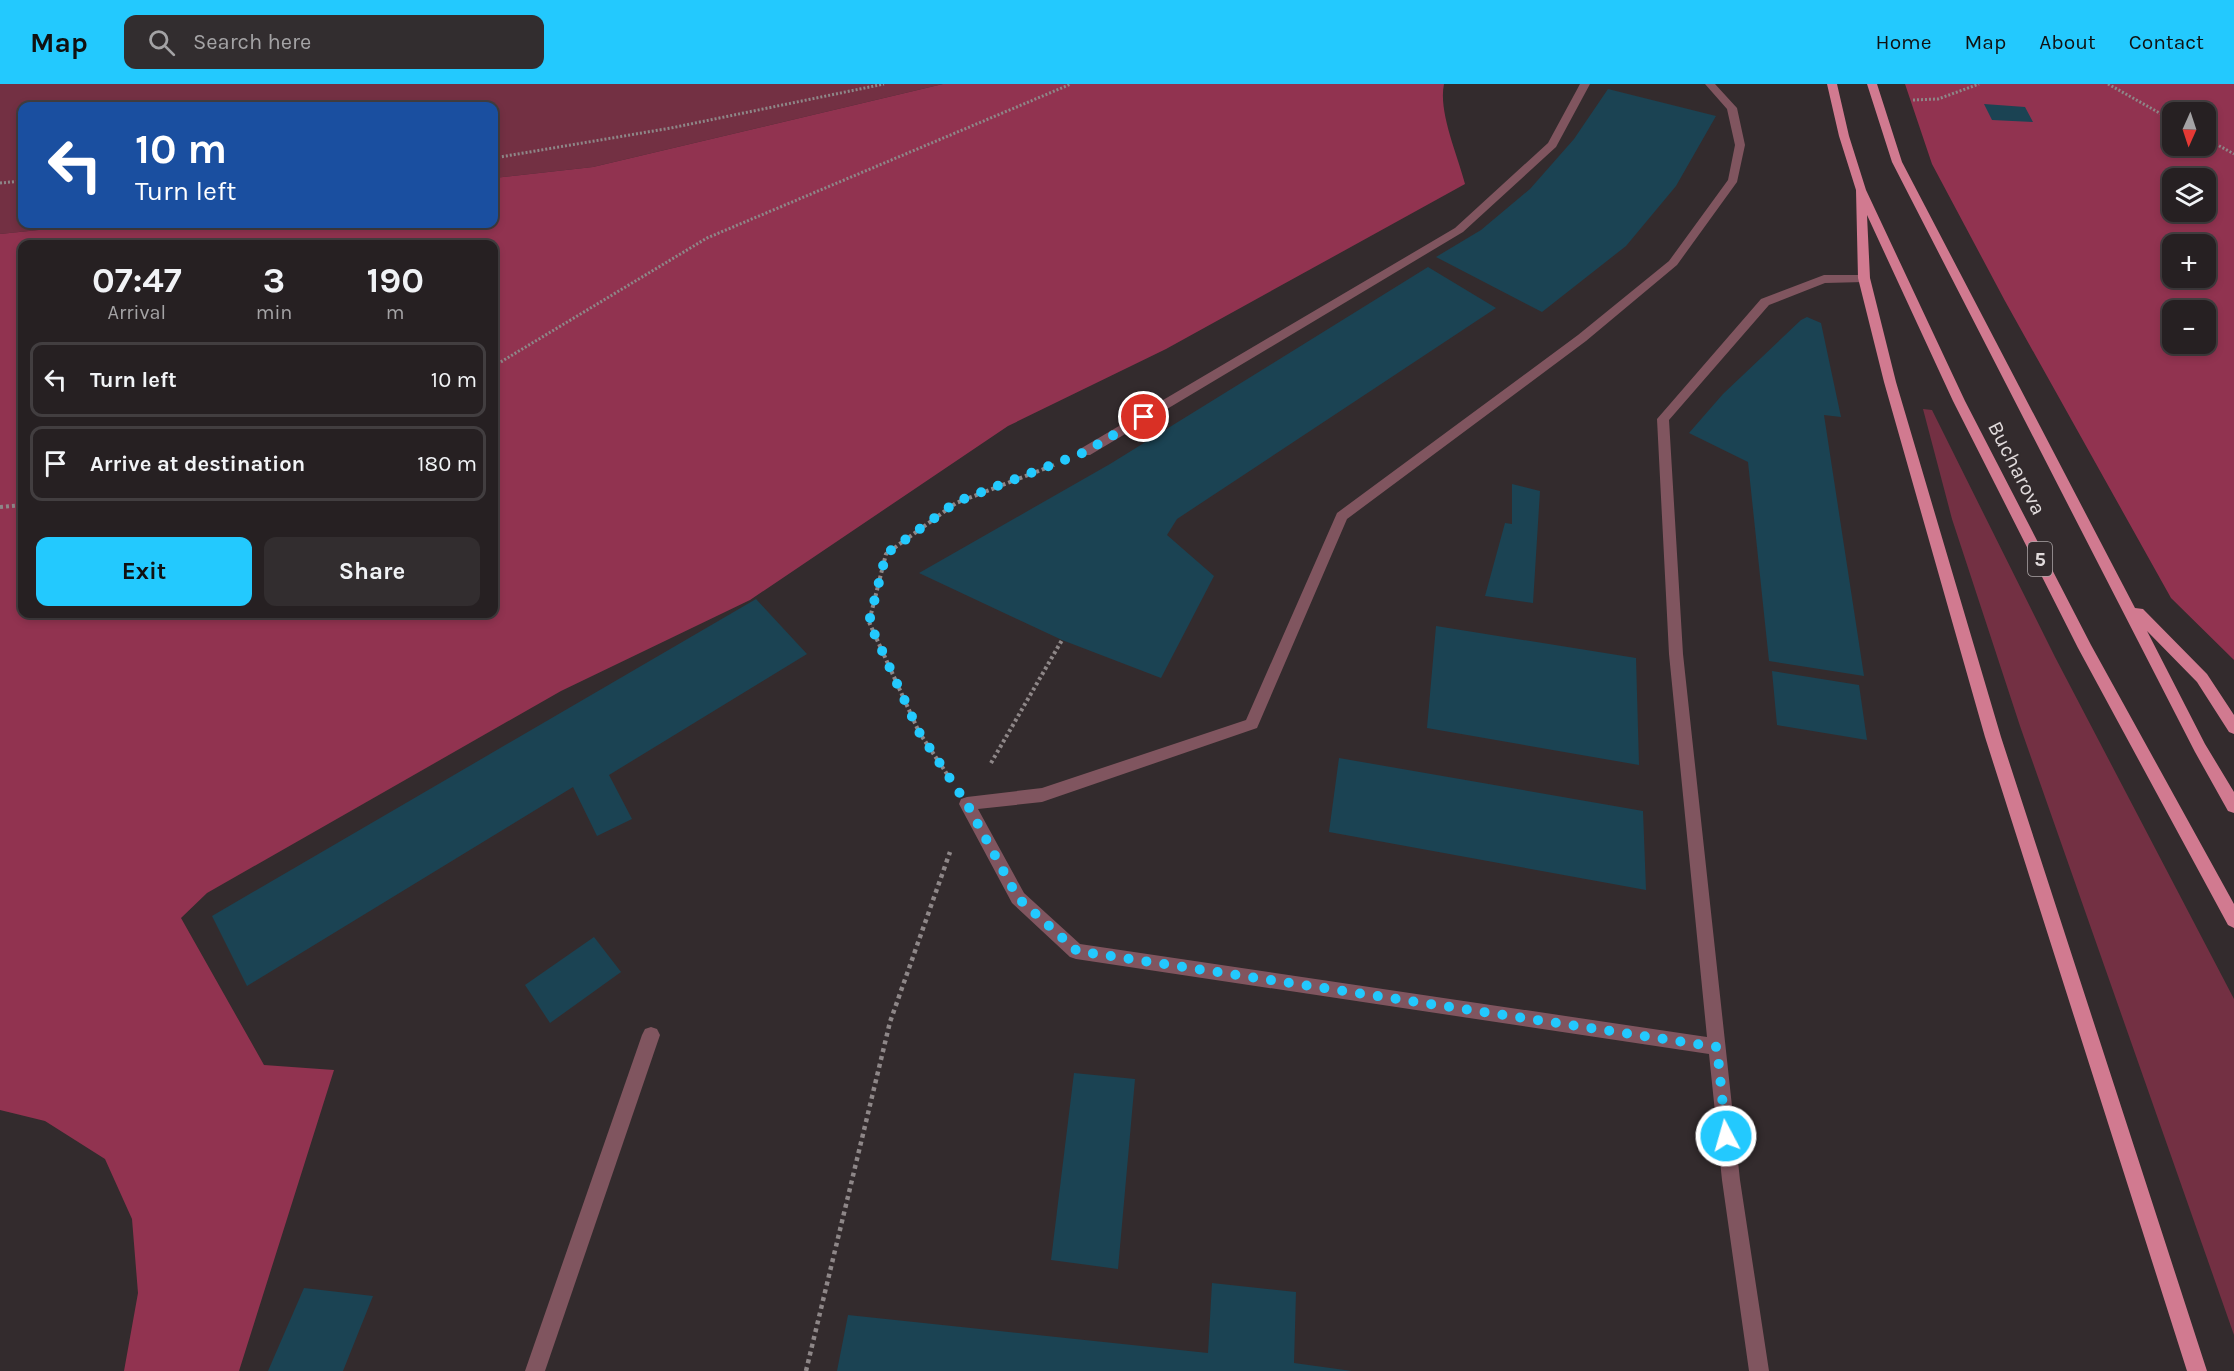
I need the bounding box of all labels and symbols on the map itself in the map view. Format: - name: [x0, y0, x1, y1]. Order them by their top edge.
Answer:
- north arrow: [2162, 102, 2216, 156]
- pin: [1118, 391, 1169, 442]
- street label: Bucharova: [1983, 417, 2051, 519]
- road number: 5: [2028, 542, 2052, 576]
- position arrow: [1694, 1104, 1758, 1168]

